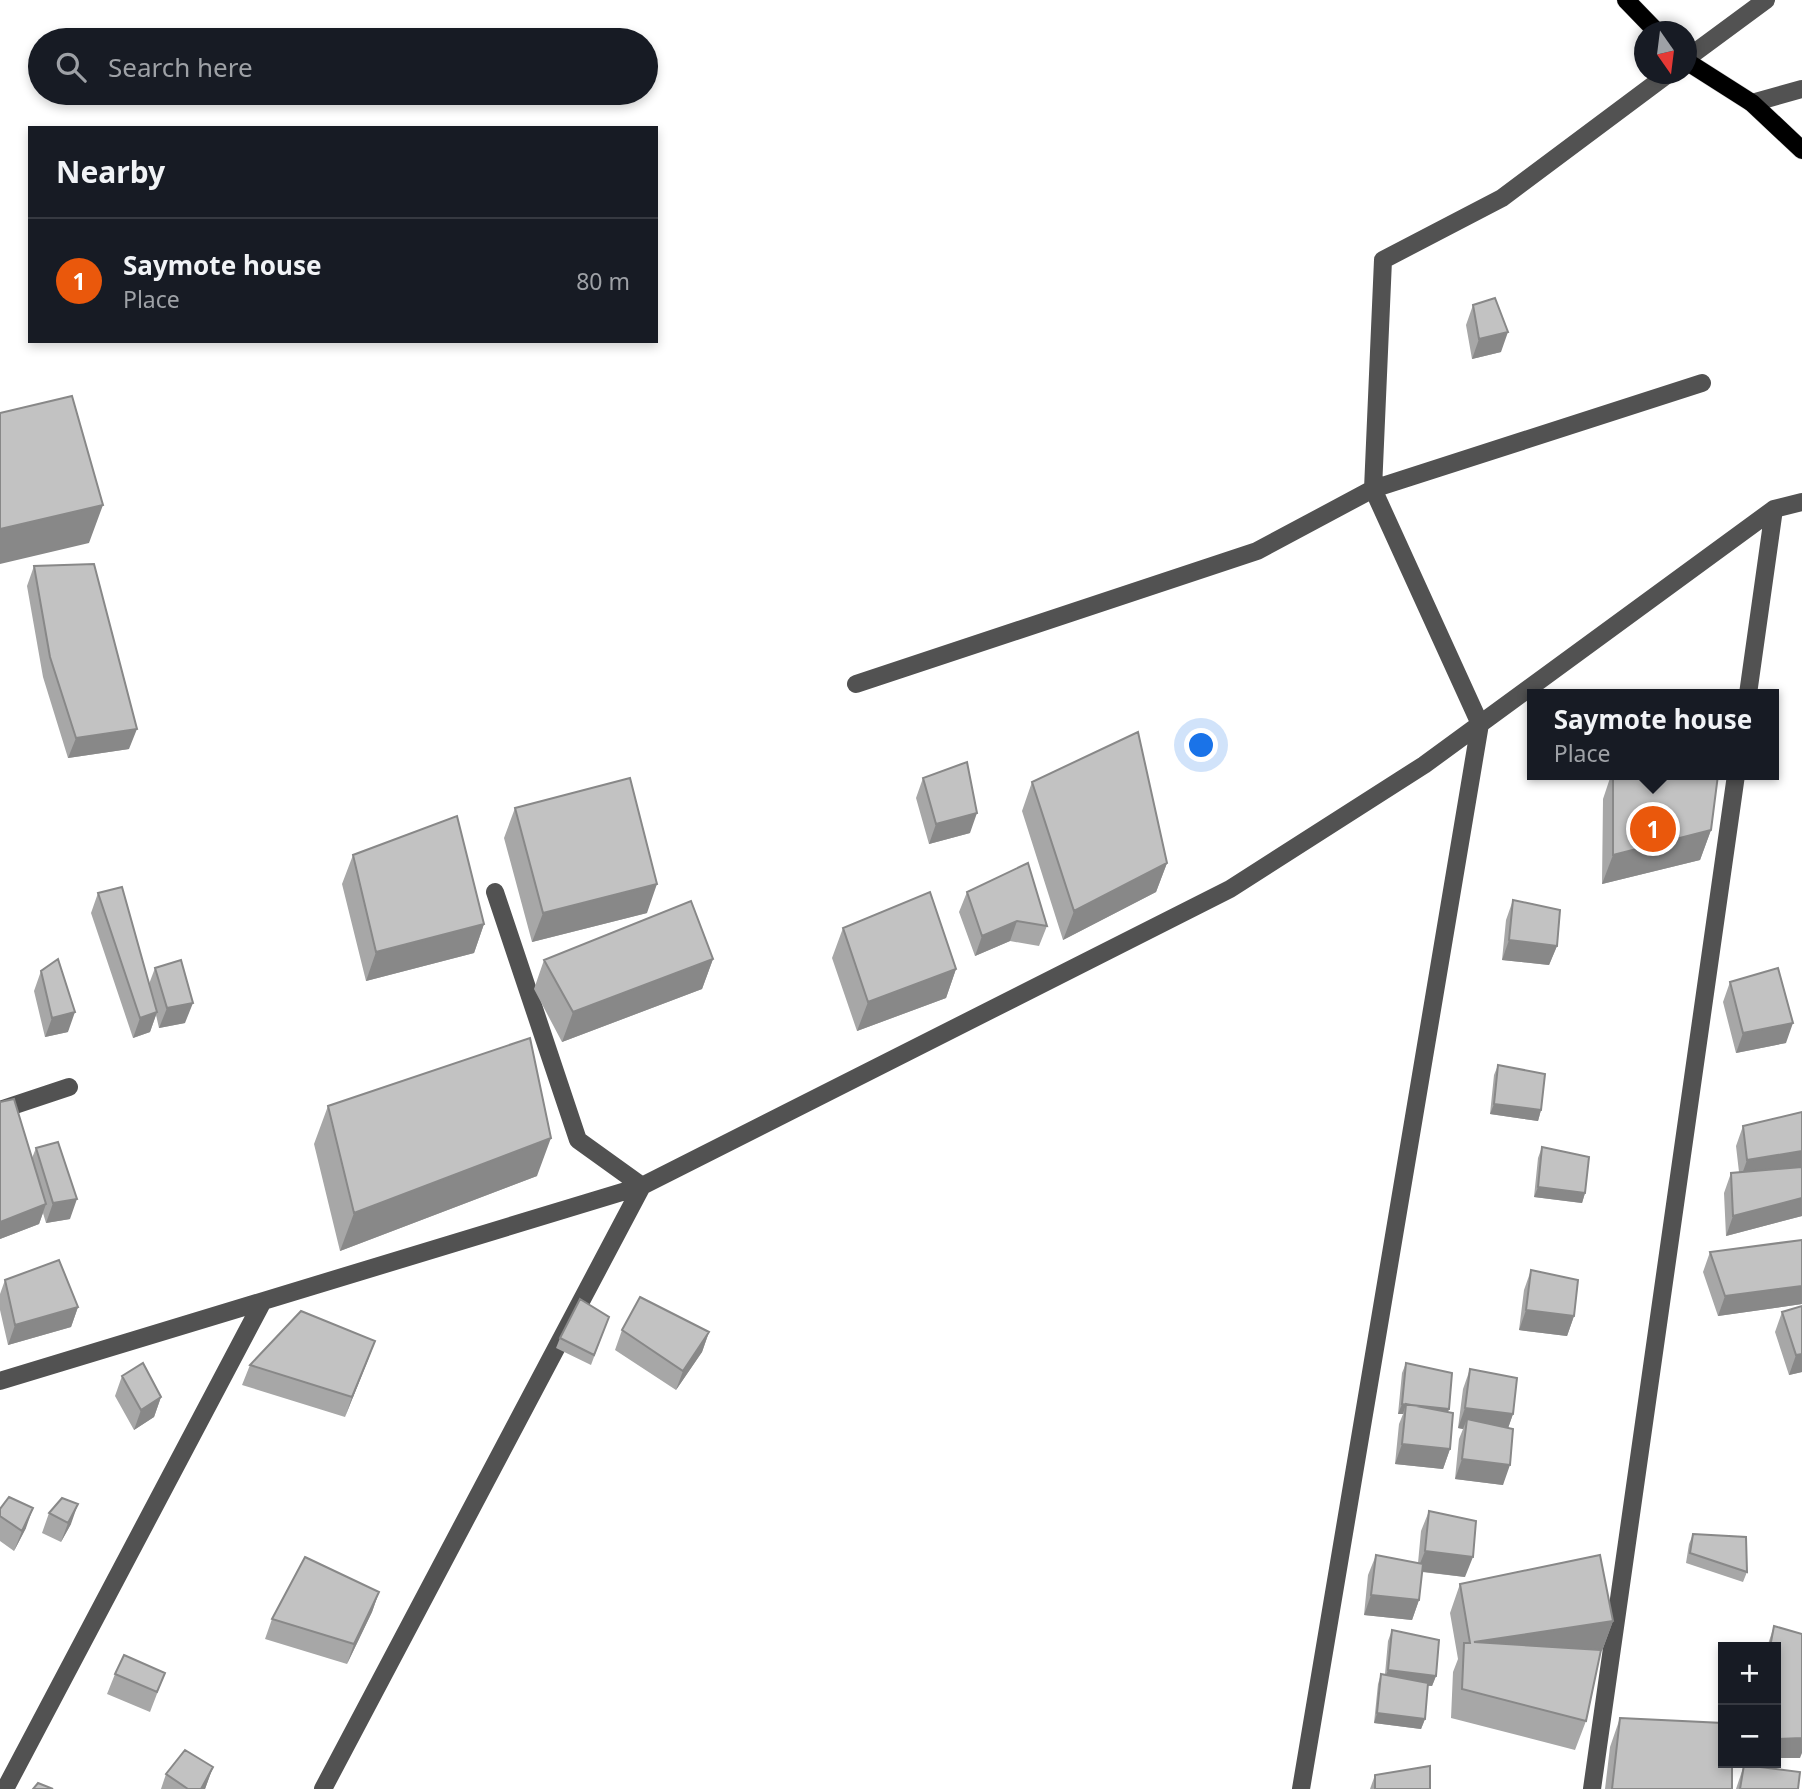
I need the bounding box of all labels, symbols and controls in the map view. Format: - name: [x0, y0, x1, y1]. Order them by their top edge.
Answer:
- north arrow: [1634, 21, 1697, 84]
- search box: [28, 28, 658, 105]
- icon: search: [52, 48, 90, 86]
- text: Search here: [108, 49, 253, 85]
- text: Nearby: [56, 151, 165, 192]
- text: Saymote house: [123, 247, 322, 283]
- text: 1: [72, 265, 86, 297]
- text: 80 m: [576, 265, 630, 297]
- text: Place: [123, 283, 180, 315]
- popup: [1527, 689, 1779, 780]
- text: Saymote house: [1554, 701, 1752, 737]
- your location: [1184, 728, 1218, 762]
- text: Place: [1554, 737, 1610, 769]
- pin: 1: [1630, 803, 1676, 855]
- map controls: [1718, 1642, 1781, 1768]
- button: +: [1718, 1642, 1781, 1705]
- button: −: [1718, 1705, 1781, 1768]

